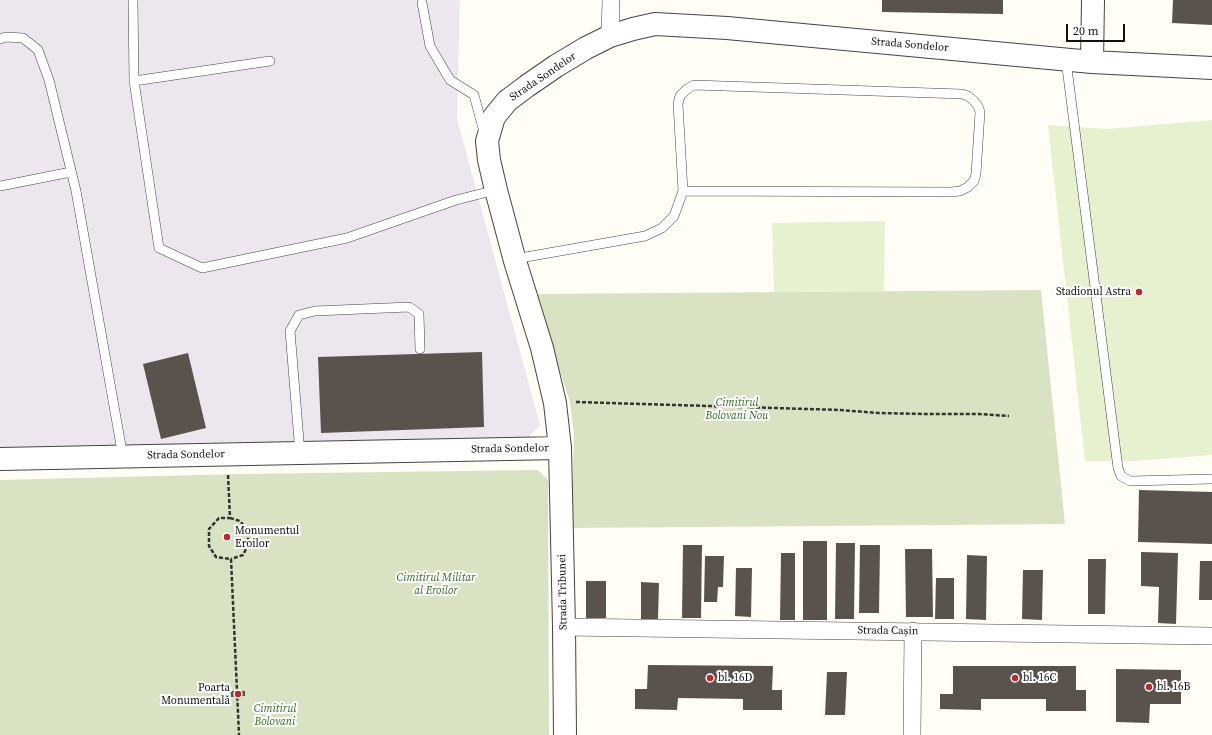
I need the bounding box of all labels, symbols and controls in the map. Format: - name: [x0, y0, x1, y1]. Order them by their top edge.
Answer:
- scale bar: [1068, 16, 1127, 42]
- text: 20 m: [1073, 23, 1099, 39]
- street label: Strada Sondelor: [871, 35, 949, 55]
- street label: Strada Sondelor: [507, 50, 579, 104]
- place label: Stadionul Astra: [1056, 285, 1131, 299]
- marker: Stadionul Astra: [1134, 287, 1144, 297]
- park label: Cimitirul Bolovani Nou: [706, 396, 768, 422]
- street label: Strada Sondelor: [471, 442, 549, 456]
- street label: Strada Sondelor: [147, 448, 225, 462]
- place label: Monumentul Eroilor: [235, 524, 299, 550]
- marker: Monumentul Eroilor: [222, 532, 232, 542]
- street label: Strada Tribunei: [556, 554, 570, 630]
- park label: Cimitirul Militar al Eroilor: [397, 571, 475, 597]
- street label: Strada Cașin: [858, 624, 918, 638]
- place label: bl. 16D: [718, 671, 752, 685]
- place label: bl. 16C: [1023, 671, 1056, 685]
- marker: bl. 16D: [705, 673, 715, 683]
- marker: bl. 16C: [1010, 673, 1020, 683]
- place label: bl. 16B: [1157, 680, 1190, 694]
- place label: Poarta Monumentală: [161, 681, 230, 707]
- marker: bl. 16B: [1144, 682, 1154, 692]
- marker: Poarta Monumentală: [233, 689, 243, 699]
- park label: Cimitirul Bolovani: [254, 702, 296, 728]

